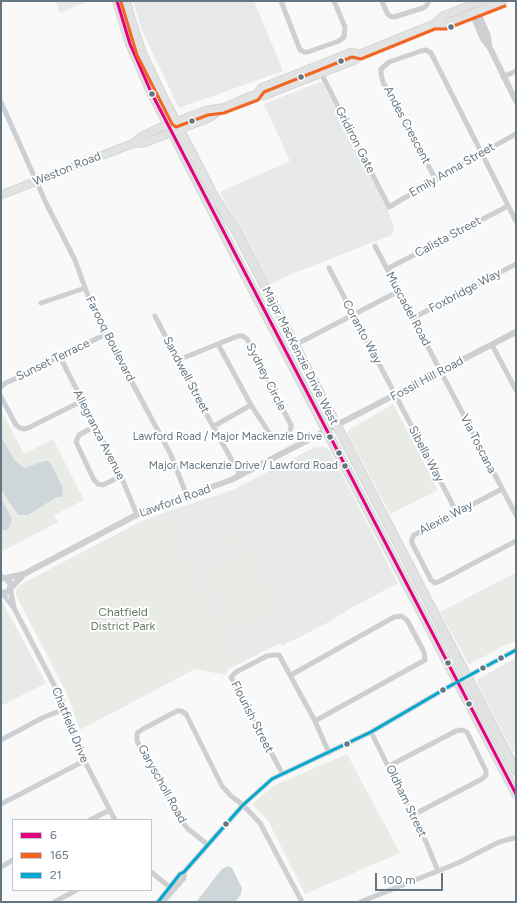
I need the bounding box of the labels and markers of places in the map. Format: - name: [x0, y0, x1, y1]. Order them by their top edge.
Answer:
- unlabelled marker: [446, 22, 456, 32]
- unlabelled marker: [336, 56, 346, 66]
- unlabelled marker: [296, 72, 306, 82]
- unlabelled marker: [147, 89, 157, 99]
- unlabelled marker: [187, 116, 197, 126]
- place label: Lawford Road / Major Mackenzie Drive: [133, 430, 322, 444]
- marker: Lawford Road / Major Mackenzie Drive: [325, 432, 335, 442]
- unlabelled marker: [334, 448, 344, 458]
- place label: Major Mackenzie Drive / Lawford Road: [149, 459, 338, 473]
- marker: Major Mackenzie Drive / Lawford Road: [340, 461, 350, 471]
- unlabelled marker: [496, 653, 506, 663]
- unlabelled marker: [443, 658, 453, 668]
- unlabelled marker: [478, 663, 488, 673]
- unlabelled marker: [438, 685, 448, 695]
- unlabelled marker: [464, 699, 474, 709]
- unlabelled marker: [342, 739, 352, 749]
- unlabelled marker: [221, 819, 231, 829]

